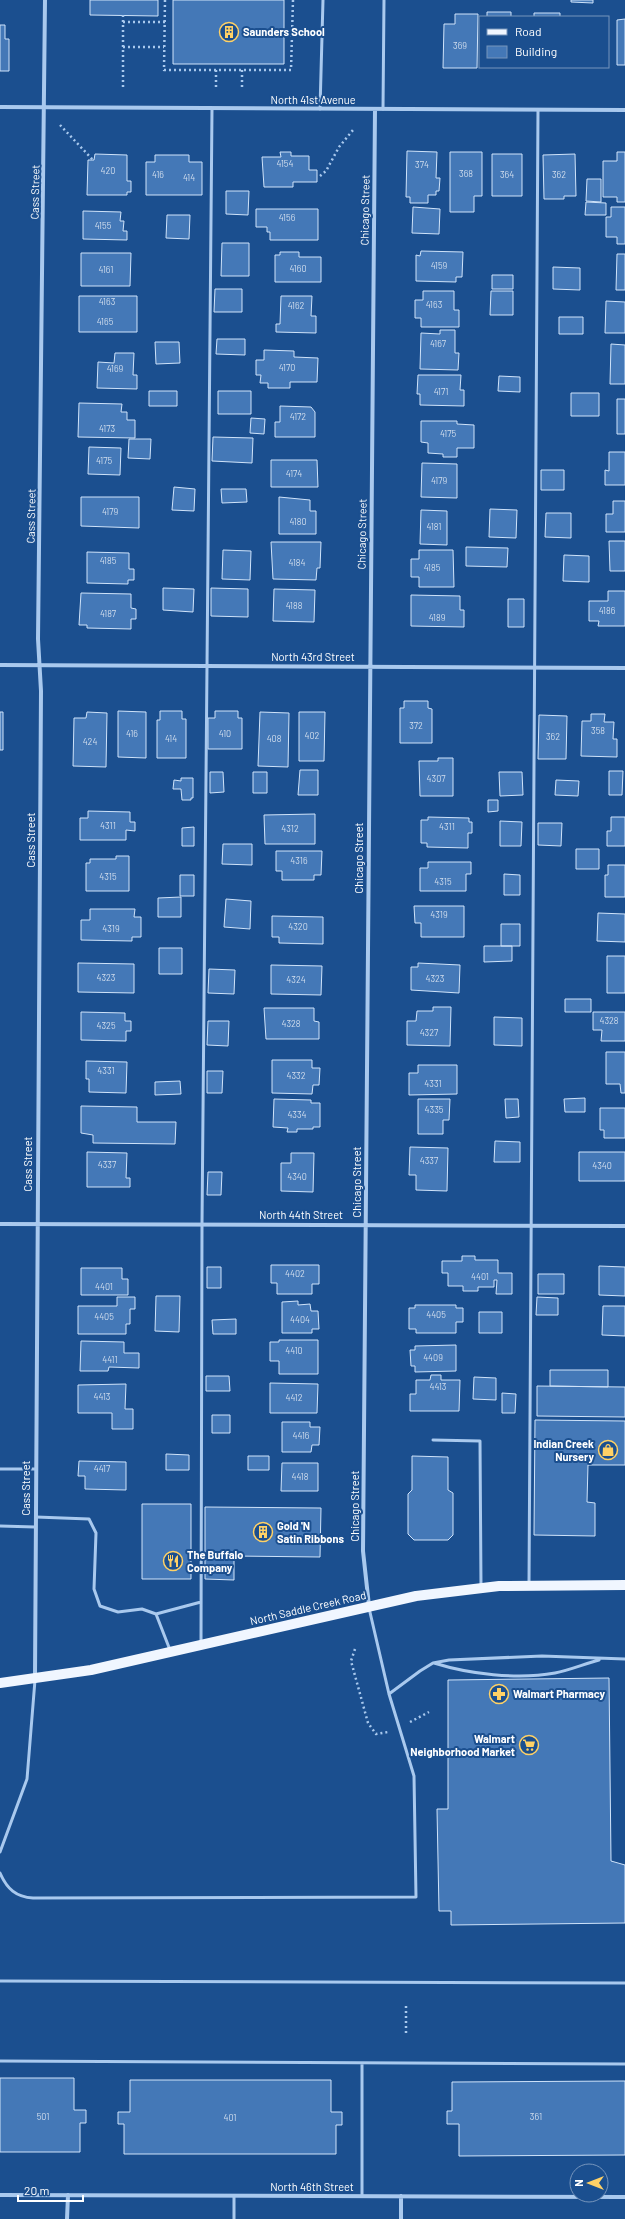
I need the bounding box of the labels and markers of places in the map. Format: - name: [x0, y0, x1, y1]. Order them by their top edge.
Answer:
- building icon: Saunders School: [218, 21, 240, 43]
- place label: Saunders School: [243, 25, 325, 38]
- place label: Indian Creek Nursery: [533, 1437, 594, 1463]
- shop icon: Indian Creek Nursery: [597, 1439, 619, 1461]
- place label: Gold 'N Satin Ribbons: [277, 1519, 344, 1545]
- building icon: Gold 'N Satin Ribbons: [252, 1521, 274, 1543]
- place label: The Buffalo Company: [187, 1548, 243, 1574]
- restaurant icon: The Buffalo Company: [162, 1550, 184, 1572]
- pharmacy icon: Walmart Pharmacy: [488, 1683, 510, 1705]
- place label: Walmart Pharmacy: [513, 1687, 605, 1700]
- place label: Walmart Neighborhood Market: [410, 1732, 515, 1758]
- supermarket icon: Walmart Neighborhood Market: [518, 1734, 540, 1756]

